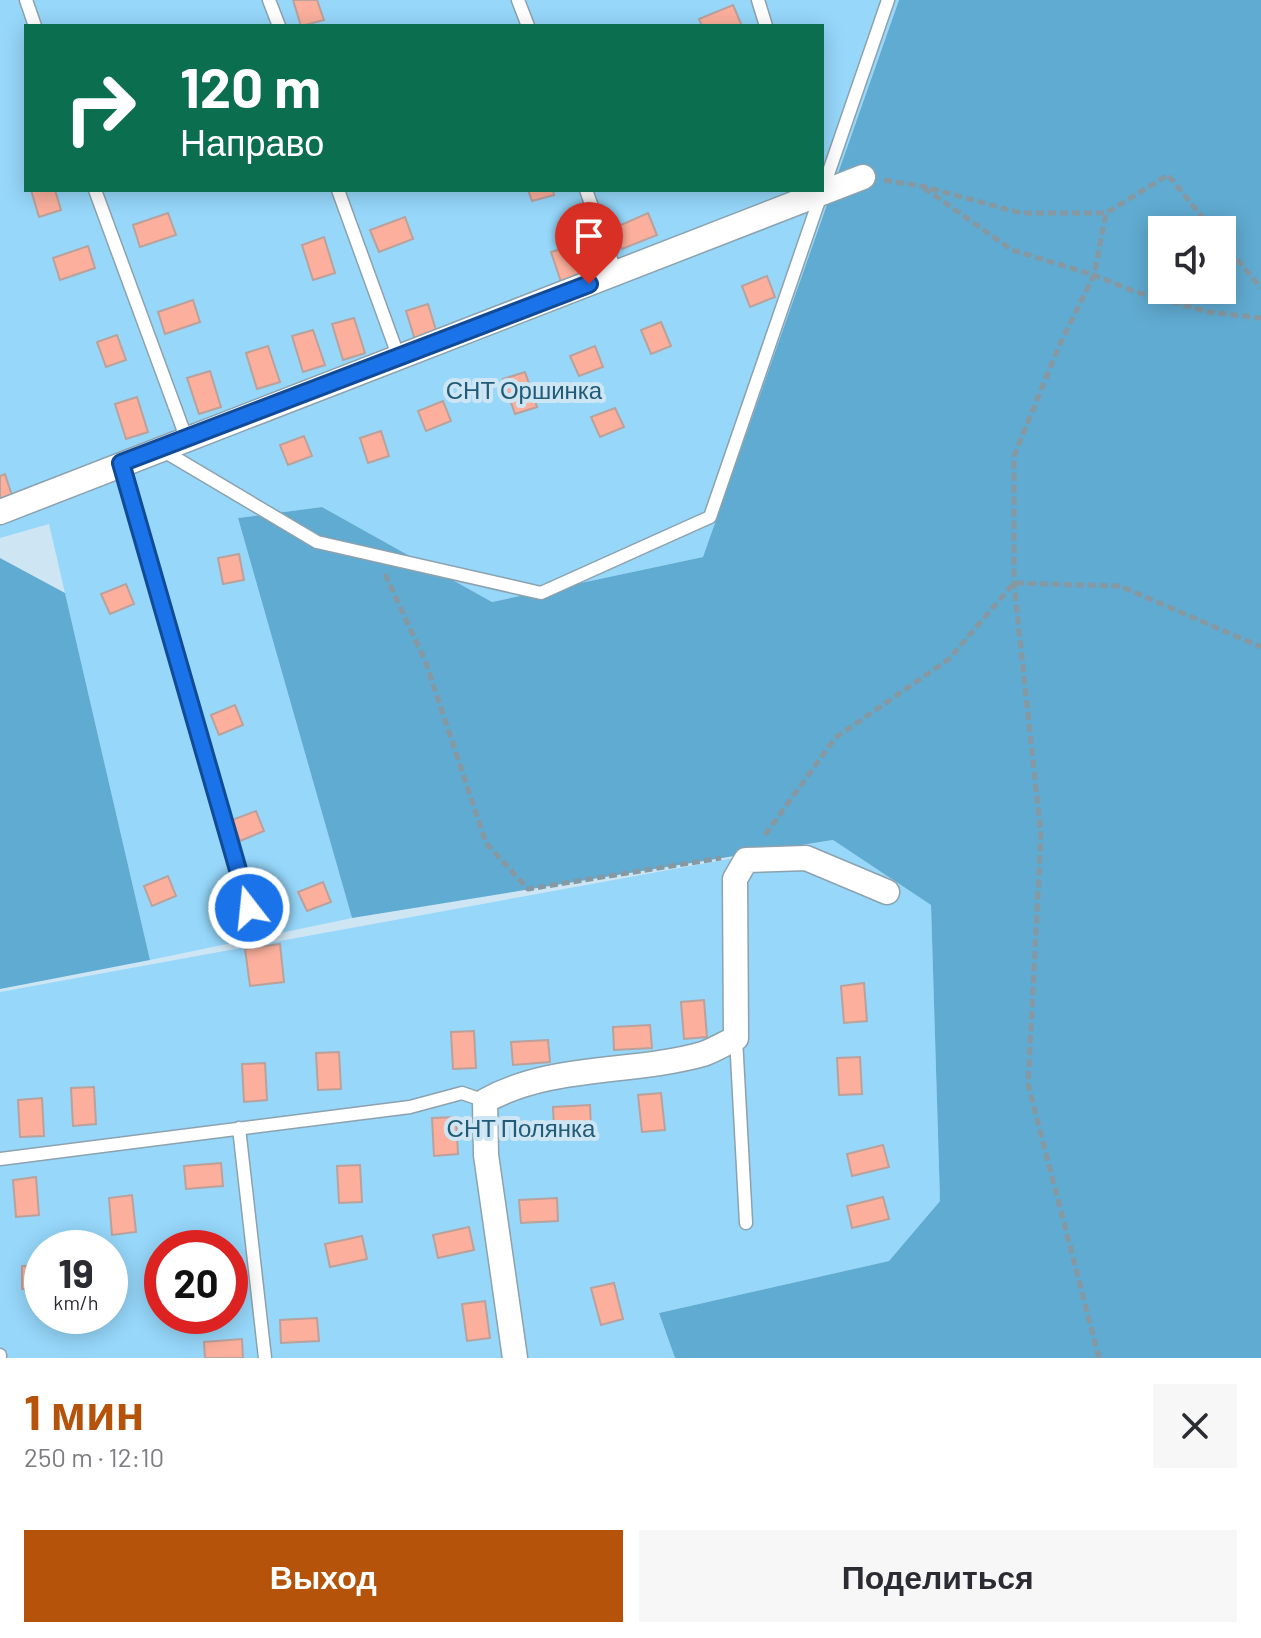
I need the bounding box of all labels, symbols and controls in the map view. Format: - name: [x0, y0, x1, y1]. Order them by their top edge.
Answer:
- text: 120 m: [180, 52, 321, 119]
- icon: right: [48, 56, 152, 160]
- text: Направо: [180, 120, 324, 163]
- pin: [555, 202, 623, 284]
- icon: arrive: [567, 214, 611, 258]
- map controls: [1148, 216, 1236, 304]
- button: sound: [1148, 216, 1236, 304]
- park label: СНТ Оршинка: [446, 375, 603, 404]
- position arrow: [207, 866, 291, 950]
- park label: СНТ Полянка: [447, 1113, 596, 1142]
- speed limit sign: 20: [144, 1230, 248, 1334]
- text: 19: [58, 1248, 94, 1296]
- text: km/h: [53, 1290, 99, 1314]
- text: 1 мин: [24, 1382, 145, 1440]
- button: close: [1153, 1384, 1237, 1468]
- text: 250 m · 12:10: [24, 1441, 164, 1472]
- button: Выход: [24, 1530, 623, 1622]
- button: Поделиться: [639, 1530, 1237, 1622]

